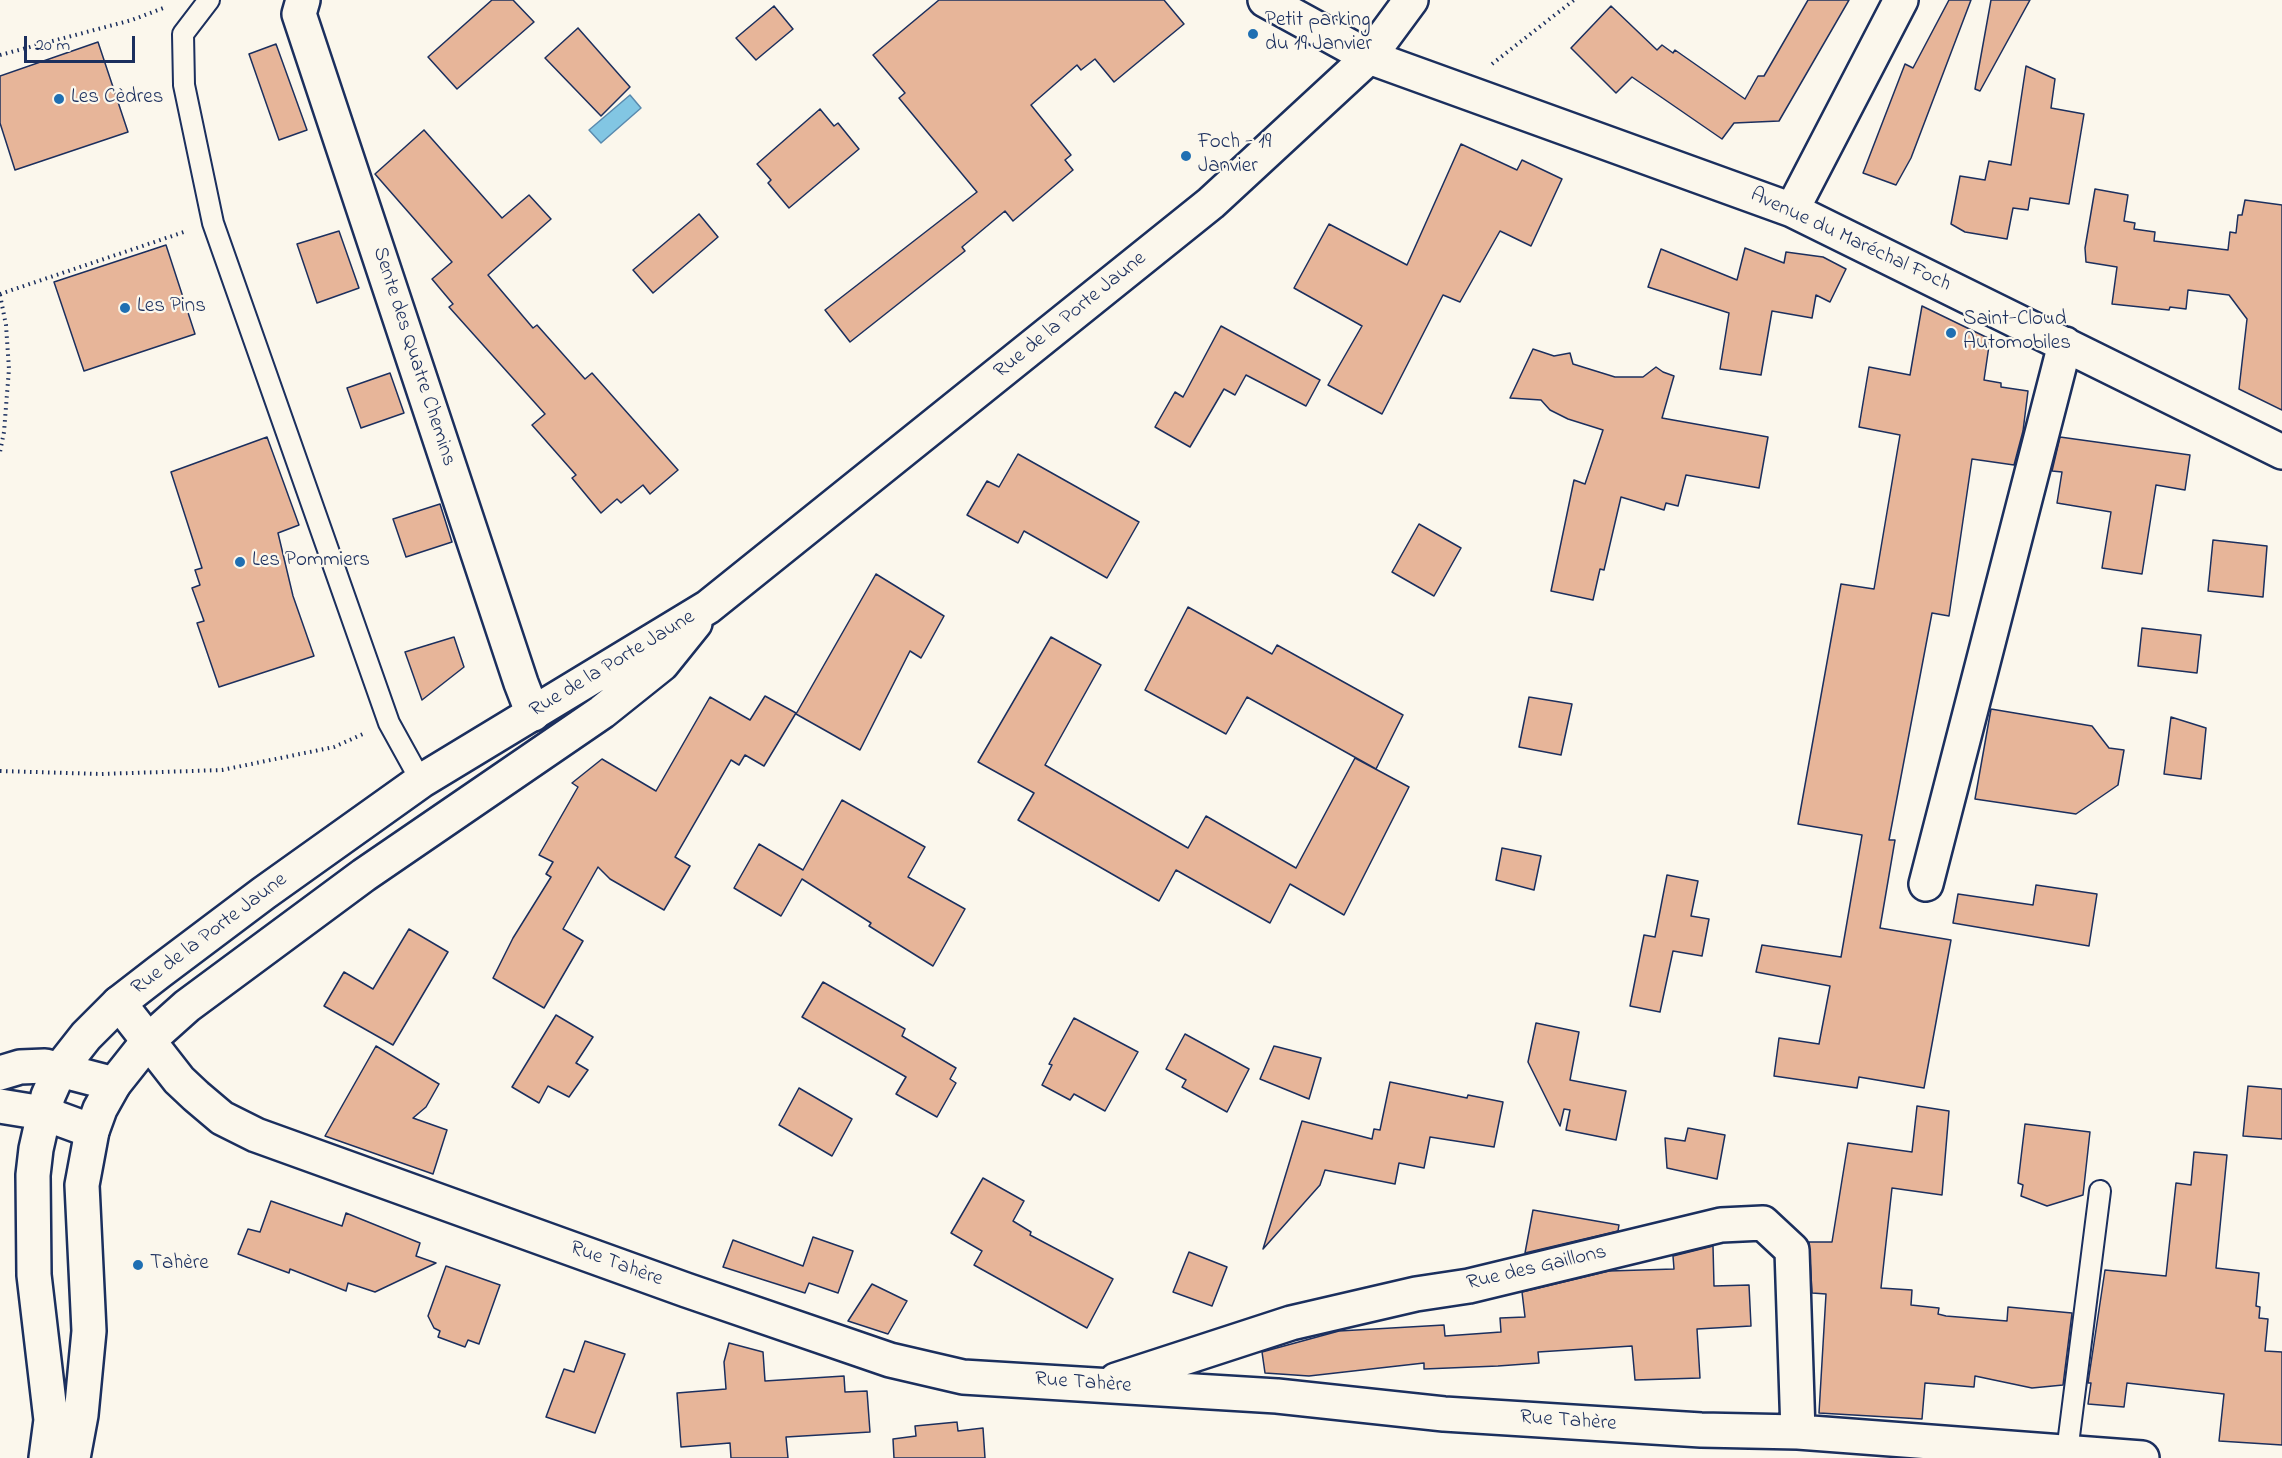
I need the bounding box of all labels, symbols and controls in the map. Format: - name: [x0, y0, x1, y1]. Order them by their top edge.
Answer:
- place label: Petit parking du 19 Janvier: [1265, 9, 1372, 59]
- scale bar: [27, 24, 138, 62]
- marker: Petit parking du 19 Janvier: [1246, 27, 1260, 41]
- text: 20 m: [35, 33, 70, 59]
- place label: Les Cèdres: [71, 86, 163, 112]
- marker: Les Cèdres: [52, 92, 66, 106]
- place label: Foch - 19 Janvier: [1198, 131, 1271, 181]
- marker: Foch - 19 Janvier: [1179, 149, 1193, 163]
- street label: Avenue du Maréchal Foch: [1746, 183, 1954, 299]
- street label: Sente des Quatre Chemins: [366, 244, 460, 470]
- street label: Rue de la Porte Jaune: [990, 247, 1152, 385]
- place label: Les Pins: [137, 295, 206, 321]
- marker: Les Pins: [118, 301, 132, 315]
- place label: Saint-Cloud Automobiles: [1963, 308, 2071, 358]
- marker: Saint-Cloud Automobiles: [1944, 326, 1958, 340]
- place label: Les Pommiers: [252, 549, 370, 575]
- marker: Les Pommiers: [233, 555, 247, 569]
- street label: Rue de la Porte Jaune: [526, 606, 700, 724]
- street label: Rue de la Porte Jaune: [127, 868, 293, 1002]
- street label: Rue Tahère: [566, 1237, 666, 1293]
- street label: Rue des Gaillons: [1465, 1241, 1609, 1297]
- place label: Tahère: [150, 1252, 209, 1278]
- marker: Tahère: [131, 1258, 145, 1272]
- street label: Rue Tahère: [1034, 1368, 1132, 1400]
- street label: Rue Tahère: [1519, 1406, 1617, 1438]

